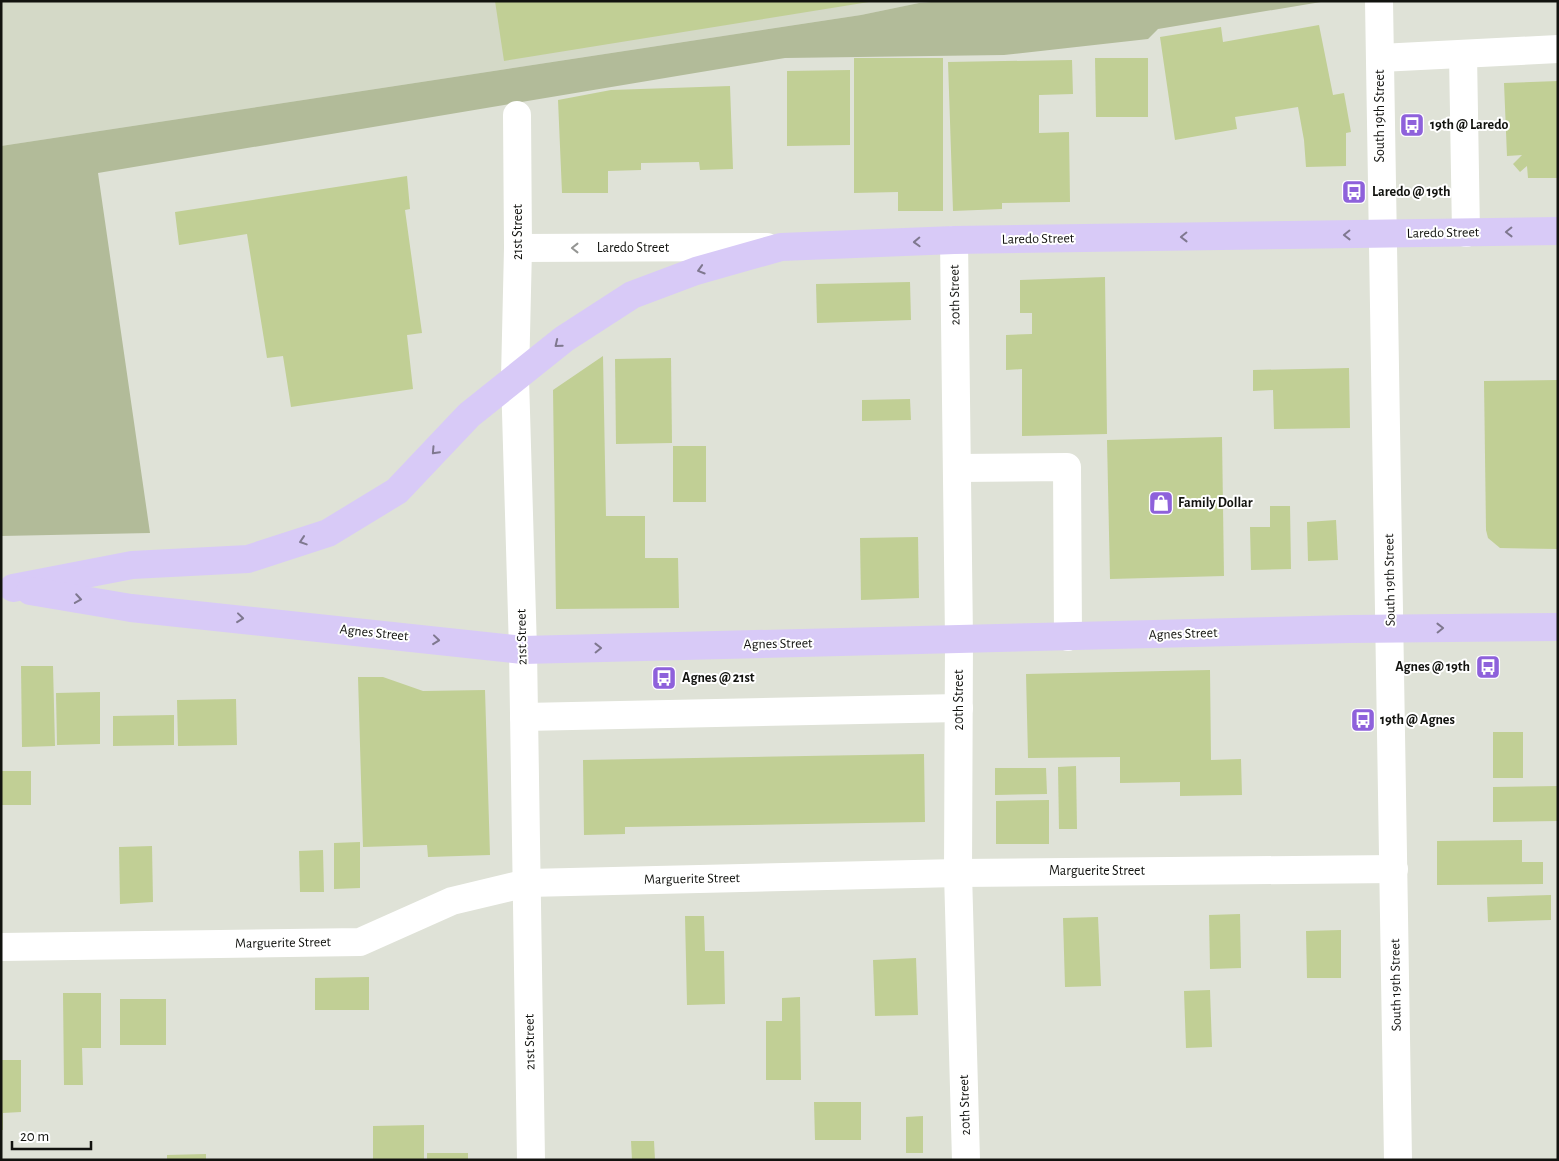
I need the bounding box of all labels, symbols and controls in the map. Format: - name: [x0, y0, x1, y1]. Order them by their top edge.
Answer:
- street label: South 19th Street: [1373, 69, 1387, 162]
- bus stop icon: 19th @ Laredo: [1399, 112, 1425, 138]
- place label: 19th @ Laredo: [1430, 118, 1509, 132]
- bus stop icon: Laredo @ 19th: [1341, 179, 1367, 205]
- place label: Laredo @ 19th: [1372, 185, 1451, 199]
- street label: 21st Street: [511, 203, 525, 260]
- street label: Laredo Street: [1407, 225, 1480, 241]
- one-way arrow: [1505, 227, 1512, 237]
- one-way arrow: [1342, 230, 1350, 240]
- street label: Laredo Street: [1002, 231, 1075, 247]
- one-way arrow: [1180, 232, 1188, 242]
- one-way arrow: [912, 236, 920, 247]
- street label: Laredo Street: [597, 241, 670, 255]
- one-way arrow: [571, 243, 578, 253]
- one-way arrow: [697, 264, 705, 274]
- street label: 20th Street: [947, 264, 963, 326]
- one-way arrow: [554, 338, 563, 347]
- one-way arrow: [432, 445, 441, 454]
- shop icon: Family Dollar: [1148, 490, 1174, 516]
- place label: Family Dollar: [1178, 496, 1253, 510]
- street label: South 19th Street: [1382, 533, 1398, 627]
- one-way arrow: [300, 535, 308, 545]
- one-way arrow: [74, 593, 83, 603]
- street label: 21st Street: [515, 608, 529, 665]
- one-way arrow: [236, 612, 244, 623]
- street label: Agnes Street: [339, 622, 410, 644]
- one-way arrow: [1436, 623, 1444, 633]
- street label: Agnes Street: [1148, 626, 1218, 642]
- one-way arrow: [432, 634, 440, 645]
- street label: Agnes Street: [743, 636, 813, 652]
- one-way arrow: [594, 643, 602, 653]
- bus stop icon: Agnes @ 19th: [1475, 654, 1501, 680]
- place label: Agnes @ 19th: [1395, 660, 1470, 674]
- bus stop icon: Agnes @ 21st: [651, 665, 677, 691]
- street label: 20th Street: [952, 669, 966, 730]
- place label: Agnes @ 21st: [682, 671, 755, 685]
- bus stop icon: 19th @ Agnes: [1350, 707, 1376, 733]
- place label: 19th @ Agnes: [1380, 713, 1455, 727]
- street label: Marguerite Street: [1049, 864, 1146, 878]
- street label: Marguerite Street: [644, 871, 741, 887]
- street label: Marguerite Street: [235, 935, 332, 951]
- street label: South 19th Street: [1388, 938, 1404, 1032]
- street label: 21st Street: [523, 1013, 537, 1070]
- street label: 20th Street: [957, 1074, 973, 1136]
- scale bar: [12, 1118, 91, 1150]
- text: 20 m: [20, 1129, 49, 1144]

